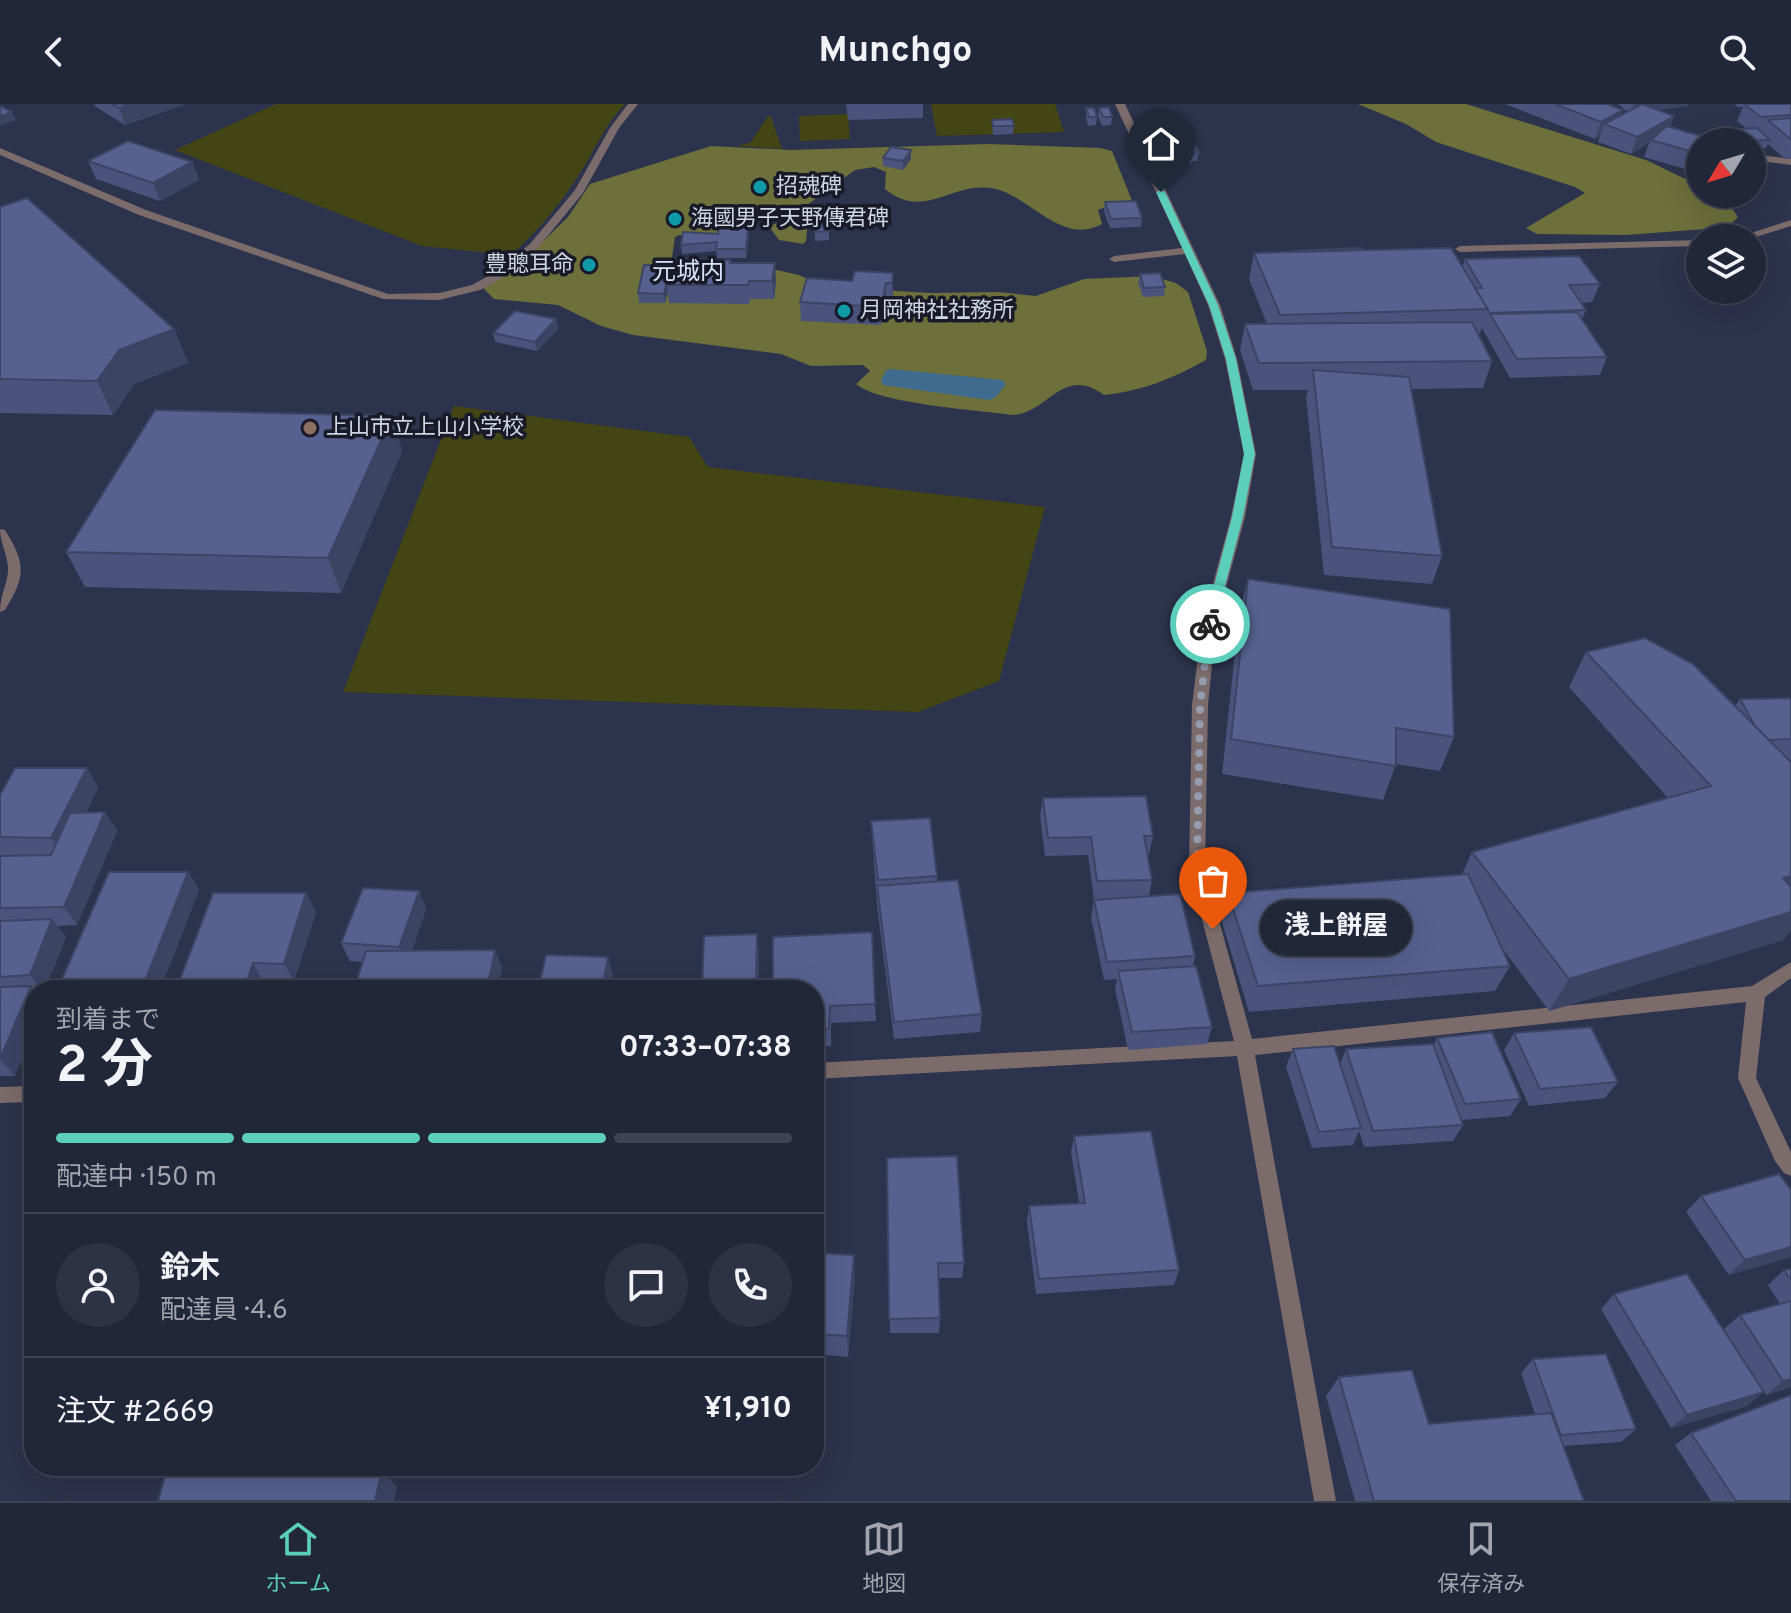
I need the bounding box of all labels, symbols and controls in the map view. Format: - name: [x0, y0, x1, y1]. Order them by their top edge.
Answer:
- text: Munchgo: [819, 29, 972, 75]
- icon: back: [32, 30, 76, 74]
- icon: search: [1715, 30, 1759, 74]
- pin: [1127, 110, 1195, 192]
- icon: home: [1139, 122, 1183, 166]
- north arrow: [1686, 128, 1766, 208]
- map controls: [1686, 128, 1766, 304]
- place label: 招魂碑: [776, 174, 842, 201]
- marker: 招魂碑: [751, 178, 769, 196]
- place label: 海國男子天野傳君碑: [691, 206, 889, 233]
- marker: 海國男子天野傳君碑: [666, 210, 684, 228]
- button: layers: [1686, 224, 1766, 304]
- place label: 豊聰耳命: [485, 252, 573, 279]
- marker: 豊聰耳命: [580, 256, 598, 274]
- district label: 元城内: [652, 258, 724, 288]
- place label: 月岡神社社務所: [860, 298, 1014, 325]
- marker: 月岡神社社務所: [835, 302, 853, 320]
- place label: 上山市立上山小学校: [326, 415, 524, 442]
- marker: 上山市立上山小学校: [301, 419, 319, 437]
- courier: [1170, 584, 1250, 664]
- icon: bike: [1188, 602, 1232, 646]
- pin: [1179, 847, 1247, 929]
- icon: bag: [1191, 859, 1235, 903]
- callout: 浅上餅屋: [1261, 901, 1413, 957]
- text: 浅上餅屋: [1284, 911, 1388, 944]
- text: 到着まで: [56, 1005, 160, 1038]
- text: 07:33–07:38: [619, 1030, 792, 1067]
- text: 2 分: [56, 1035, 153, 1101]
- text: 配達中 · 150 m: [56, 1162, 217, 1195]
- button: person: [56, 1243, 140, 1327]
- button: chat: [604, 1243, 688, 1327]
- button: phone: [708, 1243, 792, 1327]
- text: 鈴木: [160, 1251, 220, 1288]
- text: 配達員 · 4.6: [160, 1295, 288, 1328]
- text: ¥1,910: [704, 1391, 792, 1428]
- text: 注文 #2669: [56, 1395, 215, 1432]
- tab: ホーム: [266, 1517, 331, 1599]
- tab: 地図: [862, 1517, 906, 1599]
- tab: 保存済み: [1437, 1517, 1525, 1599]

